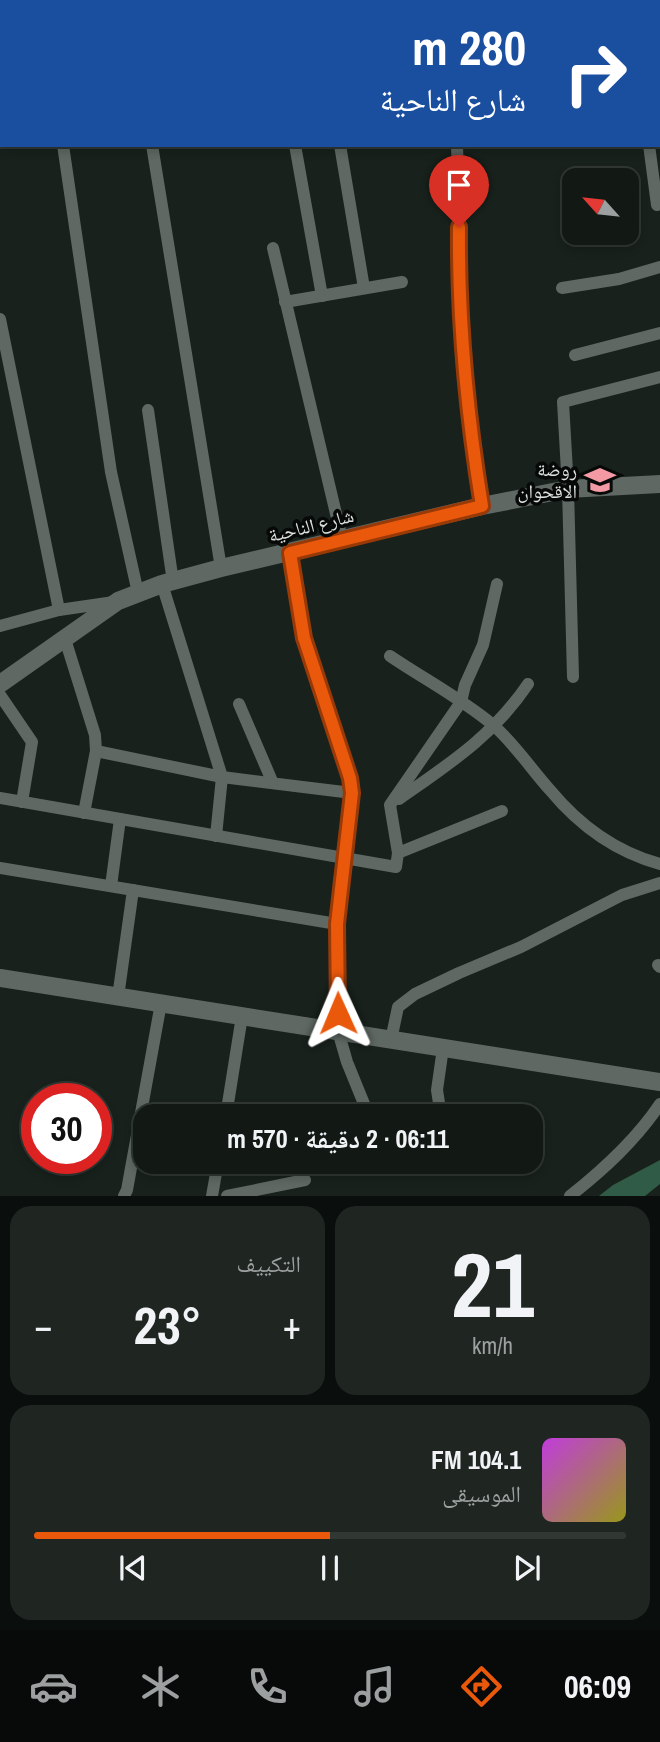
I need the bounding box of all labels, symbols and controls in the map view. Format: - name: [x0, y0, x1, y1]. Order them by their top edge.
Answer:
- text: 280 m: [412, 14, 526, 80]
- icon: right: [550, 28, 641, 119]
- text: شارع الناحية: [380, 78, 526, 121]
- pin: [429, 155, 489, 227]
- icon: arrive: [440, 166, 478, 204]
- north arrow: [562, 168, 639, 245]
- map controls: [562, 168, 639, 245]
- place label: روضة الاقحوان: [517, 456, 577, 504]
- school or university icon: روضة الاقحوان: [583, 463, 617, 497]
- street label: شارع الناحية: [266, 502, 356, 548]
- position arrow: [301, 976, 375, 1050]
- speed limit sign: 30: [21, 1083, 112, 1174]
- text: 06:11 · 2 دقيقة · 570 m: [227, 1121, 449, 1156]
- text: 21: [451, 1223, 534, 1345]
- text: التكييف: [236, 1248, 301, 1279]
- text: 23°: [133, 1290, 202, 1360]
- text: −: [34, 1300, 52, 1351]
- text: +: [283, 1300, 301, 1351]
- text: km/h: [472, 1330, 513, 1361]
- text: 104.1 FM: [431, 1442, 521, 1477]
- text: الموسيقى: [442, 1478, 521, 1509]
- icon: previous: [114, 1549, 152, 1587]
- icon: pause: [311, 1549, 349, 1587]
- icon: next: [508, 1549, 546, 1587]
- icon: car: [29, 1662, 78, 1711]
- icon: climate: [136, 1662, 185, 1711]
- icon: phone: [243, 1662, 292, 1711]
- icon: music: [350, 1662, 399, 1711]
- icon: directions: [457, 1662, 506, 1711]
- text: 06:09: [564, 1665, 631, 1708]

